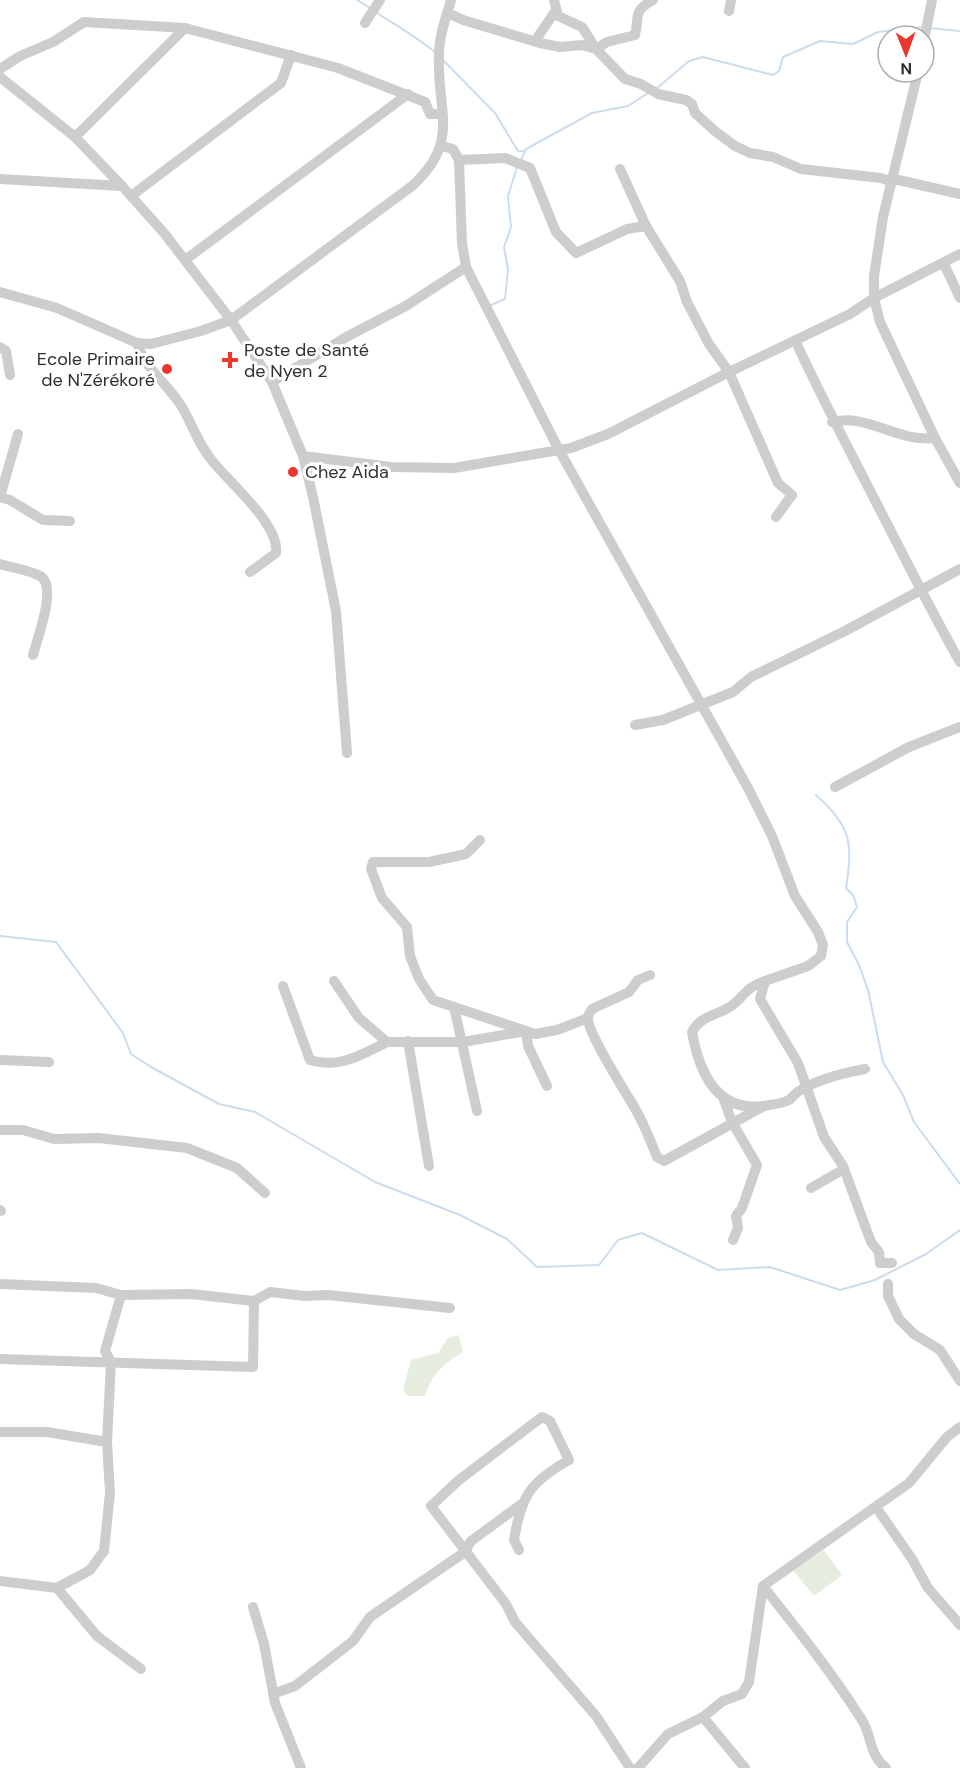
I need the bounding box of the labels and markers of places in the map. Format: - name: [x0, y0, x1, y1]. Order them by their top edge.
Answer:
- place label: Poste de Santé de Nyen 2: [244, 338, 369, 383]
- place label: Ecole Primaire de N'Zérékoré: [37, 347, 155, 392]
- marker: Poste de Santé de Nyen 2: [221, 351, 239, 369]
- marker: Ecole Primaire de N'Zérékoré: [160, 362, 174, 376]
- place label: Chez Aida: [305, 460, 389, 484]
- marker: Chez Aida: [286, 465, 300, 479]

